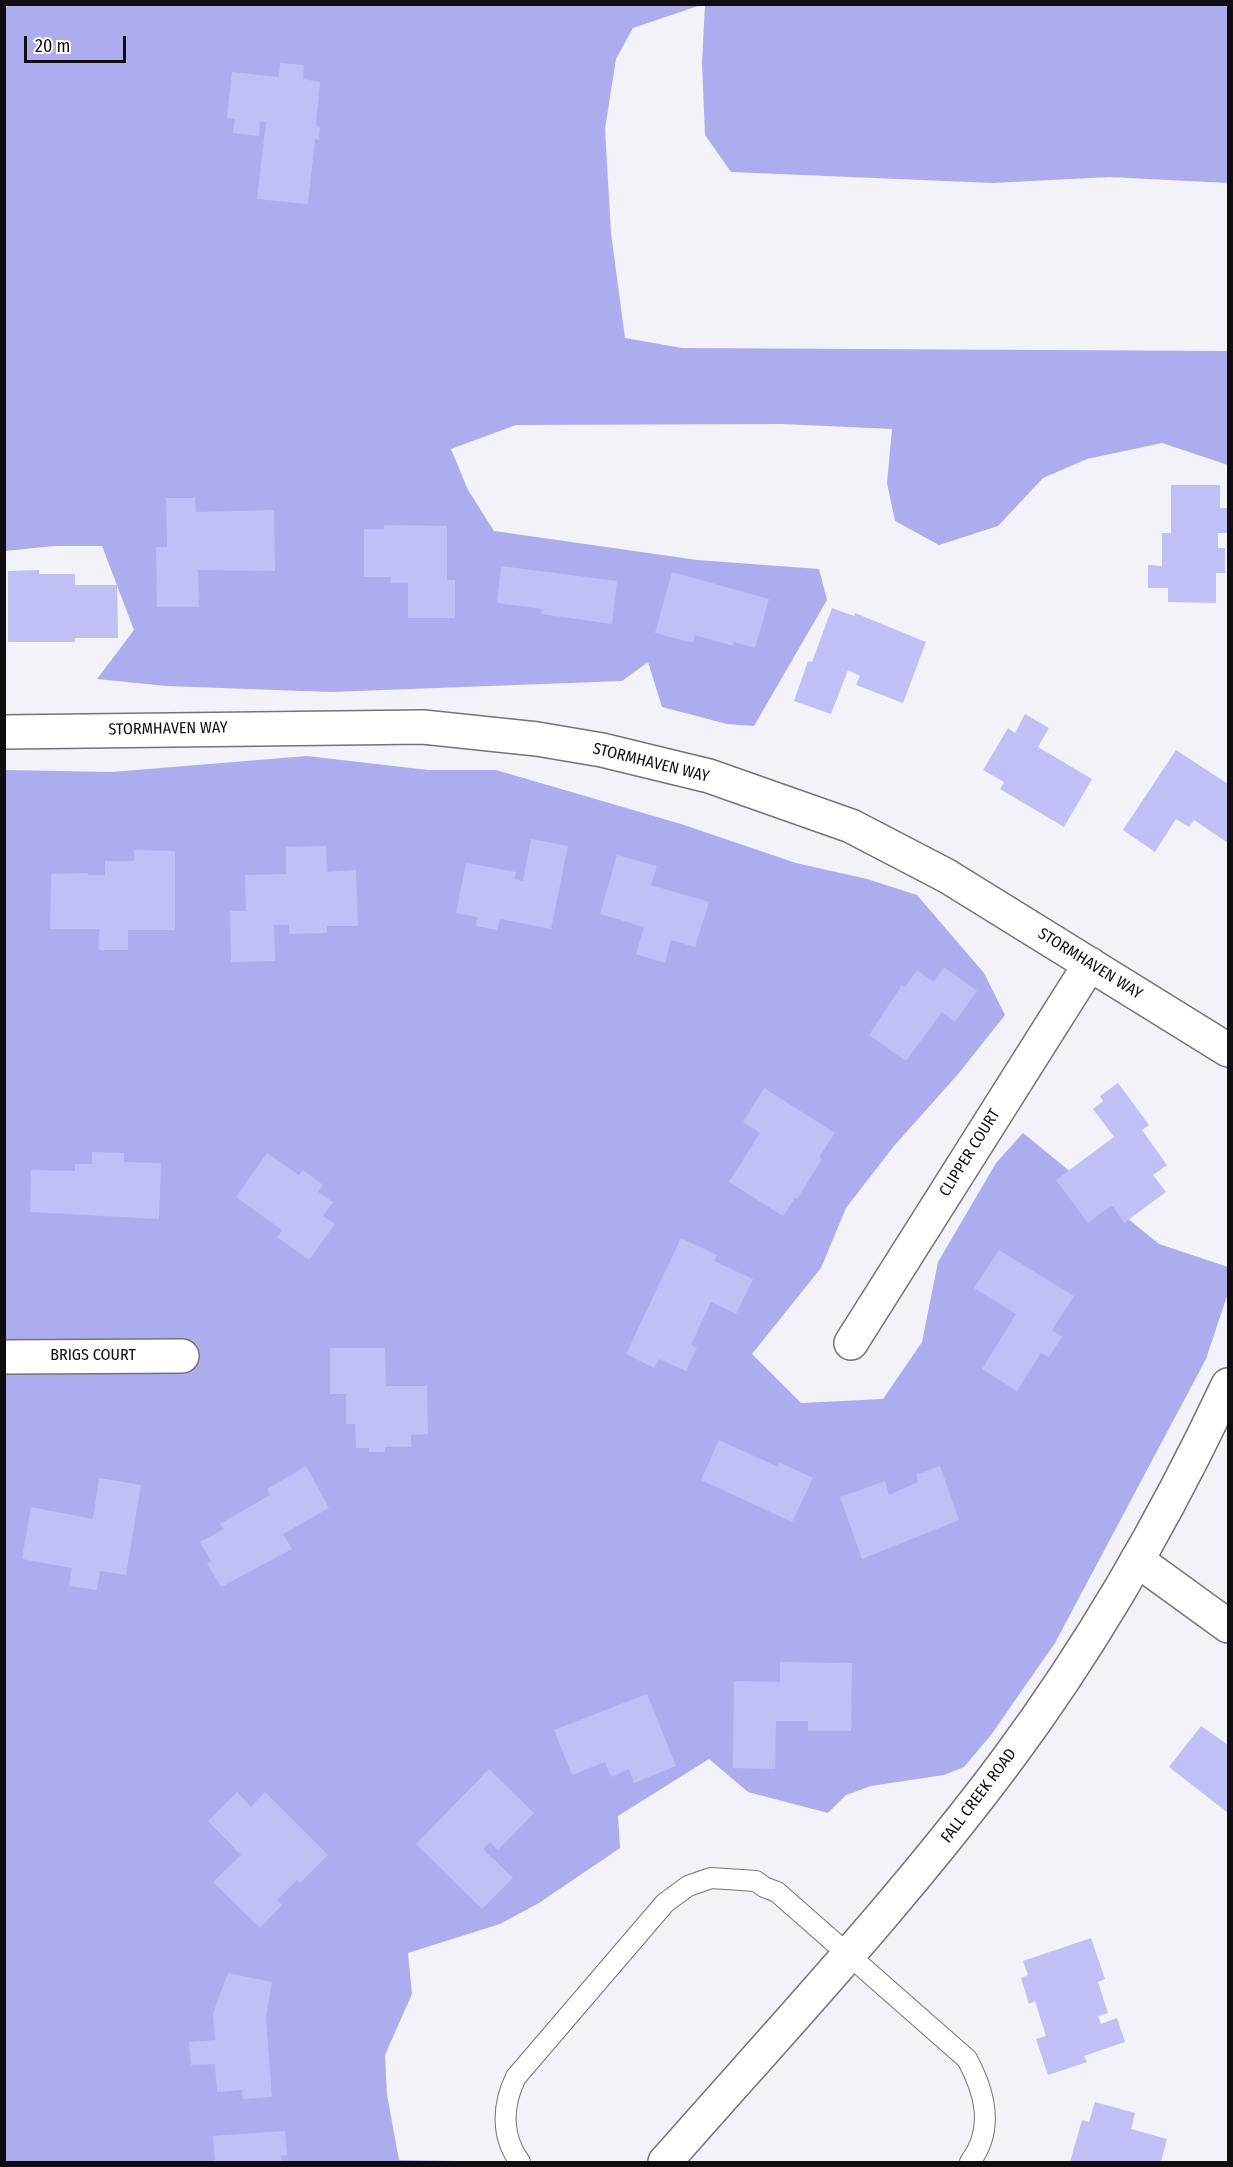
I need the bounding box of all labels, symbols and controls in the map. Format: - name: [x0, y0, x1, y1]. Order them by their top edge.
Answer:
- scale bar: [27, 24, 129, 62]
- text: 20 m: [35, 35, 70, 57]
- street label: STORMHAVEN WAY: [108, 718, 228, 740]
- street label: STORMHAVEN WAY: [591, 739, 711, 787]
- street label: STORMHAVEN WAY: [1034, 924, 1146, 1004]
- street label: CLIPPER COURT: [936, 1106, 1004, 1200]
- street label: BRIGS COURT: [50, 1346, 136, 1366]
- street label: FALL CREEK ROAD: [937, 1745, 1021, 1847]

